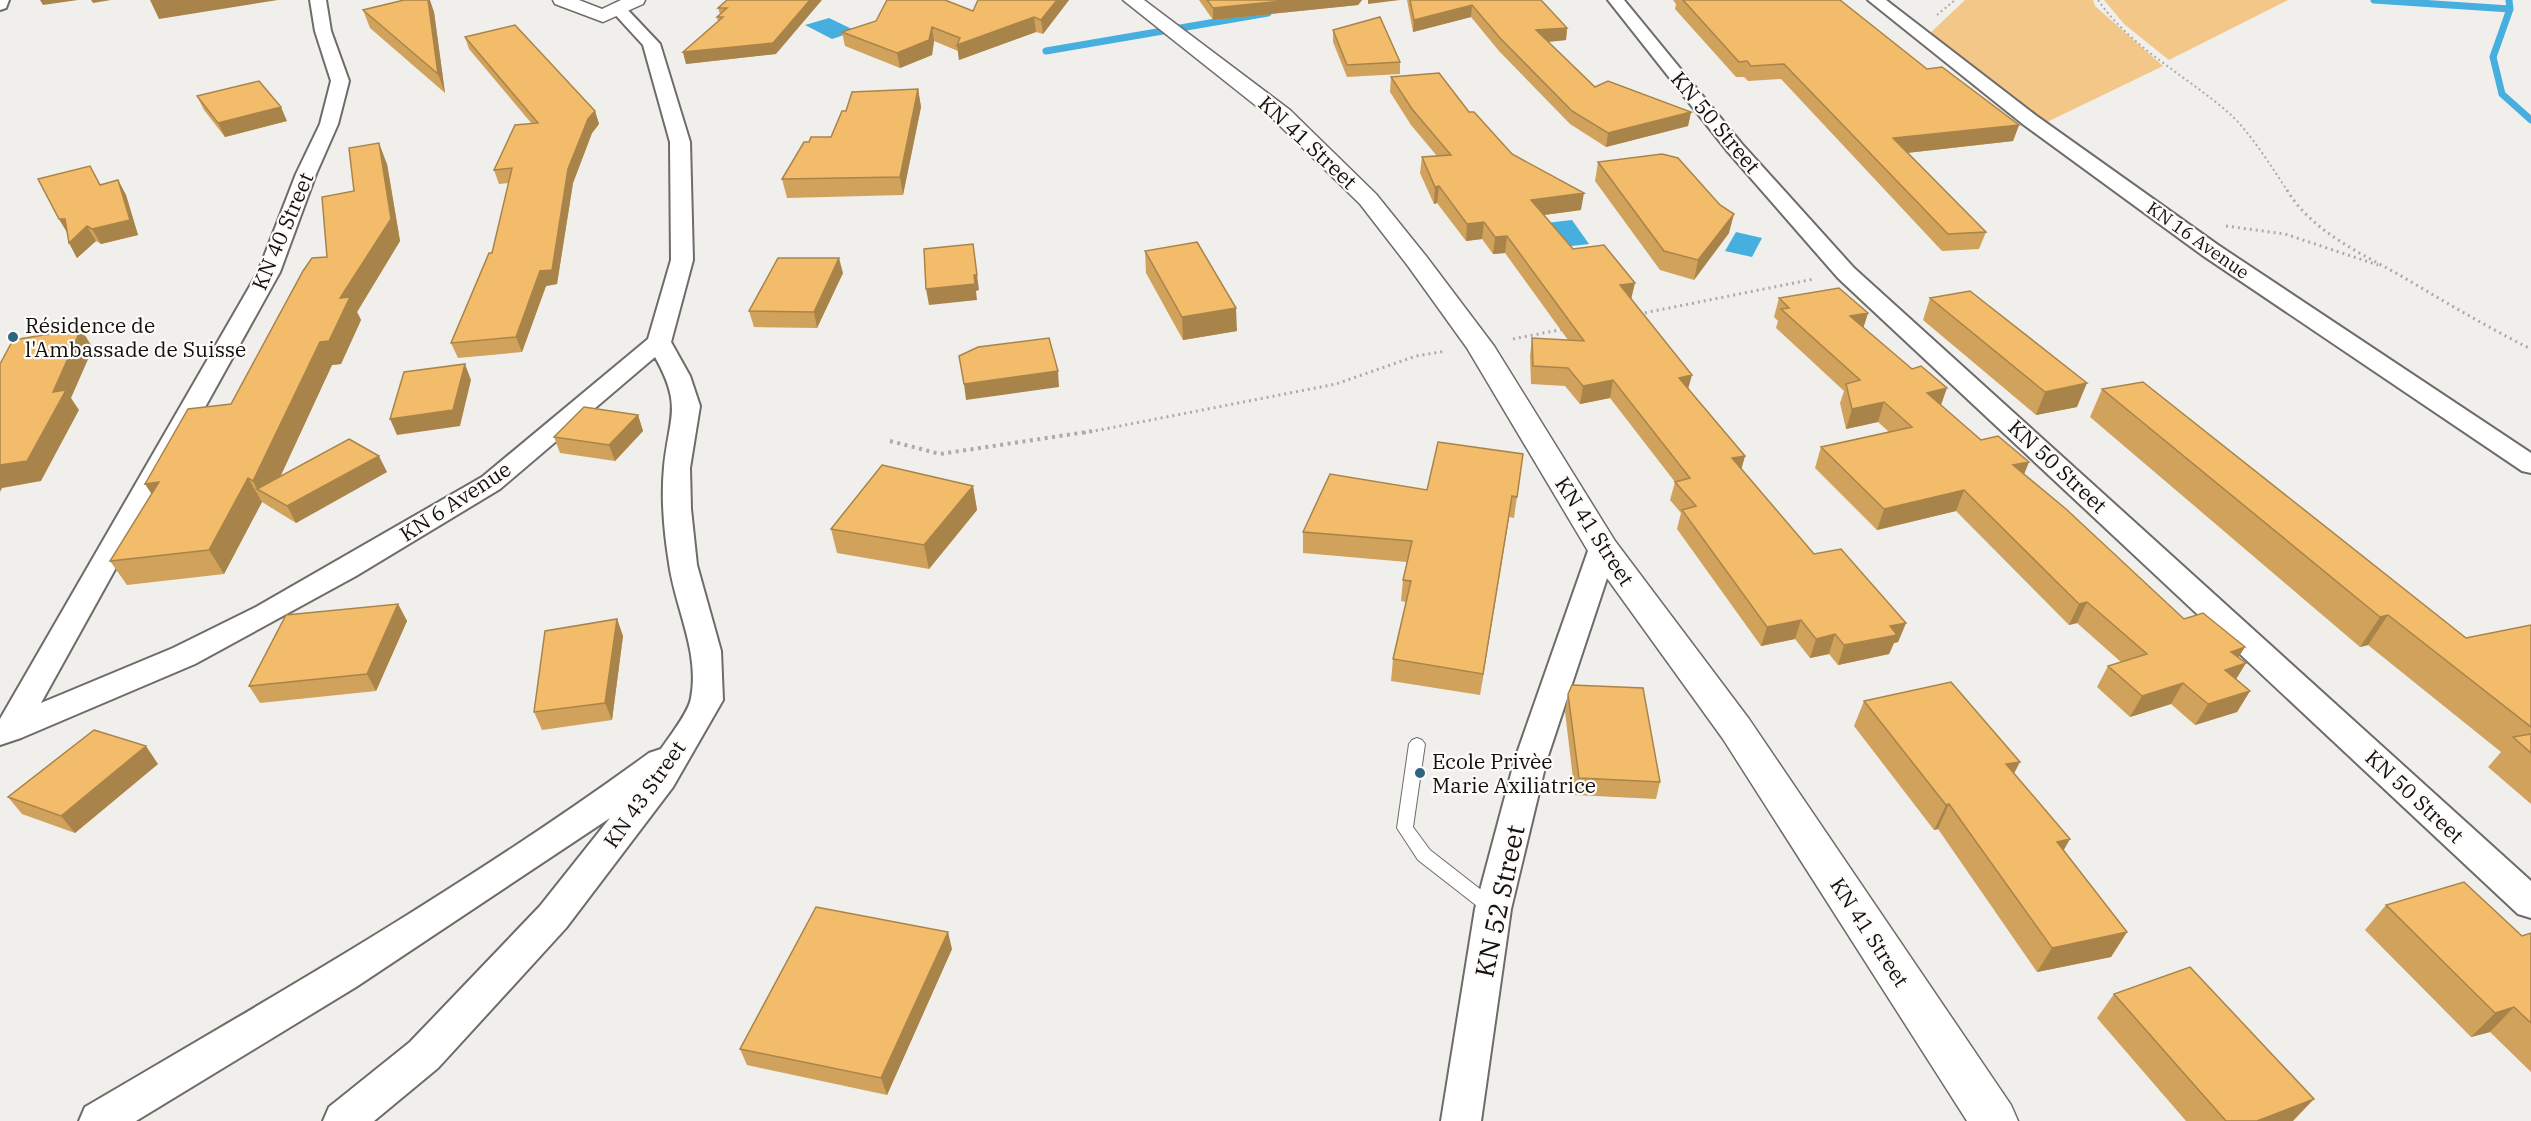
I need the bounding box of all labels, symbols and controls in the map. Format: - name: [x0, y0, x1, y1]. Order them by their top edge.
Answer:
- street label: KN 50 Street: [1665, 65, 1767, 179]
- street label: KN 41 Street: [1253, 89, 1363, 195]
- street label: KN 40 Street: [245, 168, 319, 294]
- street label: KN 16 Avenue: [2142, 196, 2254, 284]
- place label: Résidence de l'Ambassade de Suisse: [25, 311, 246, 363]
- marker: Résidence de l'Ambassade de Suisse: [6, 330, 20, 344]
- street label: KN 50 Street: [2003, 413, 2113, 519]
- street label: KN 6 Avenue: [394, 455, 516, 547]
- street label: KN 41 Street: [1549, 471, 1641, 591]
- street label: KN 43 Street: [597, 735, 691, 853]
- street label: KN 50 Street: [2360, 743, 2470, 849]
- place label: Ecole Privèe Marie Axiliatrice: [1432, 747, 1596, 799]
- marker: Ecole Privèe Marie Axiliatrice: [1413, 766, 1427, 780]
- street label: KN 52 Street: [1466, 822, 1532, 980]
- street label: KN 41 Street: [1824, 872, 1916, 992]

